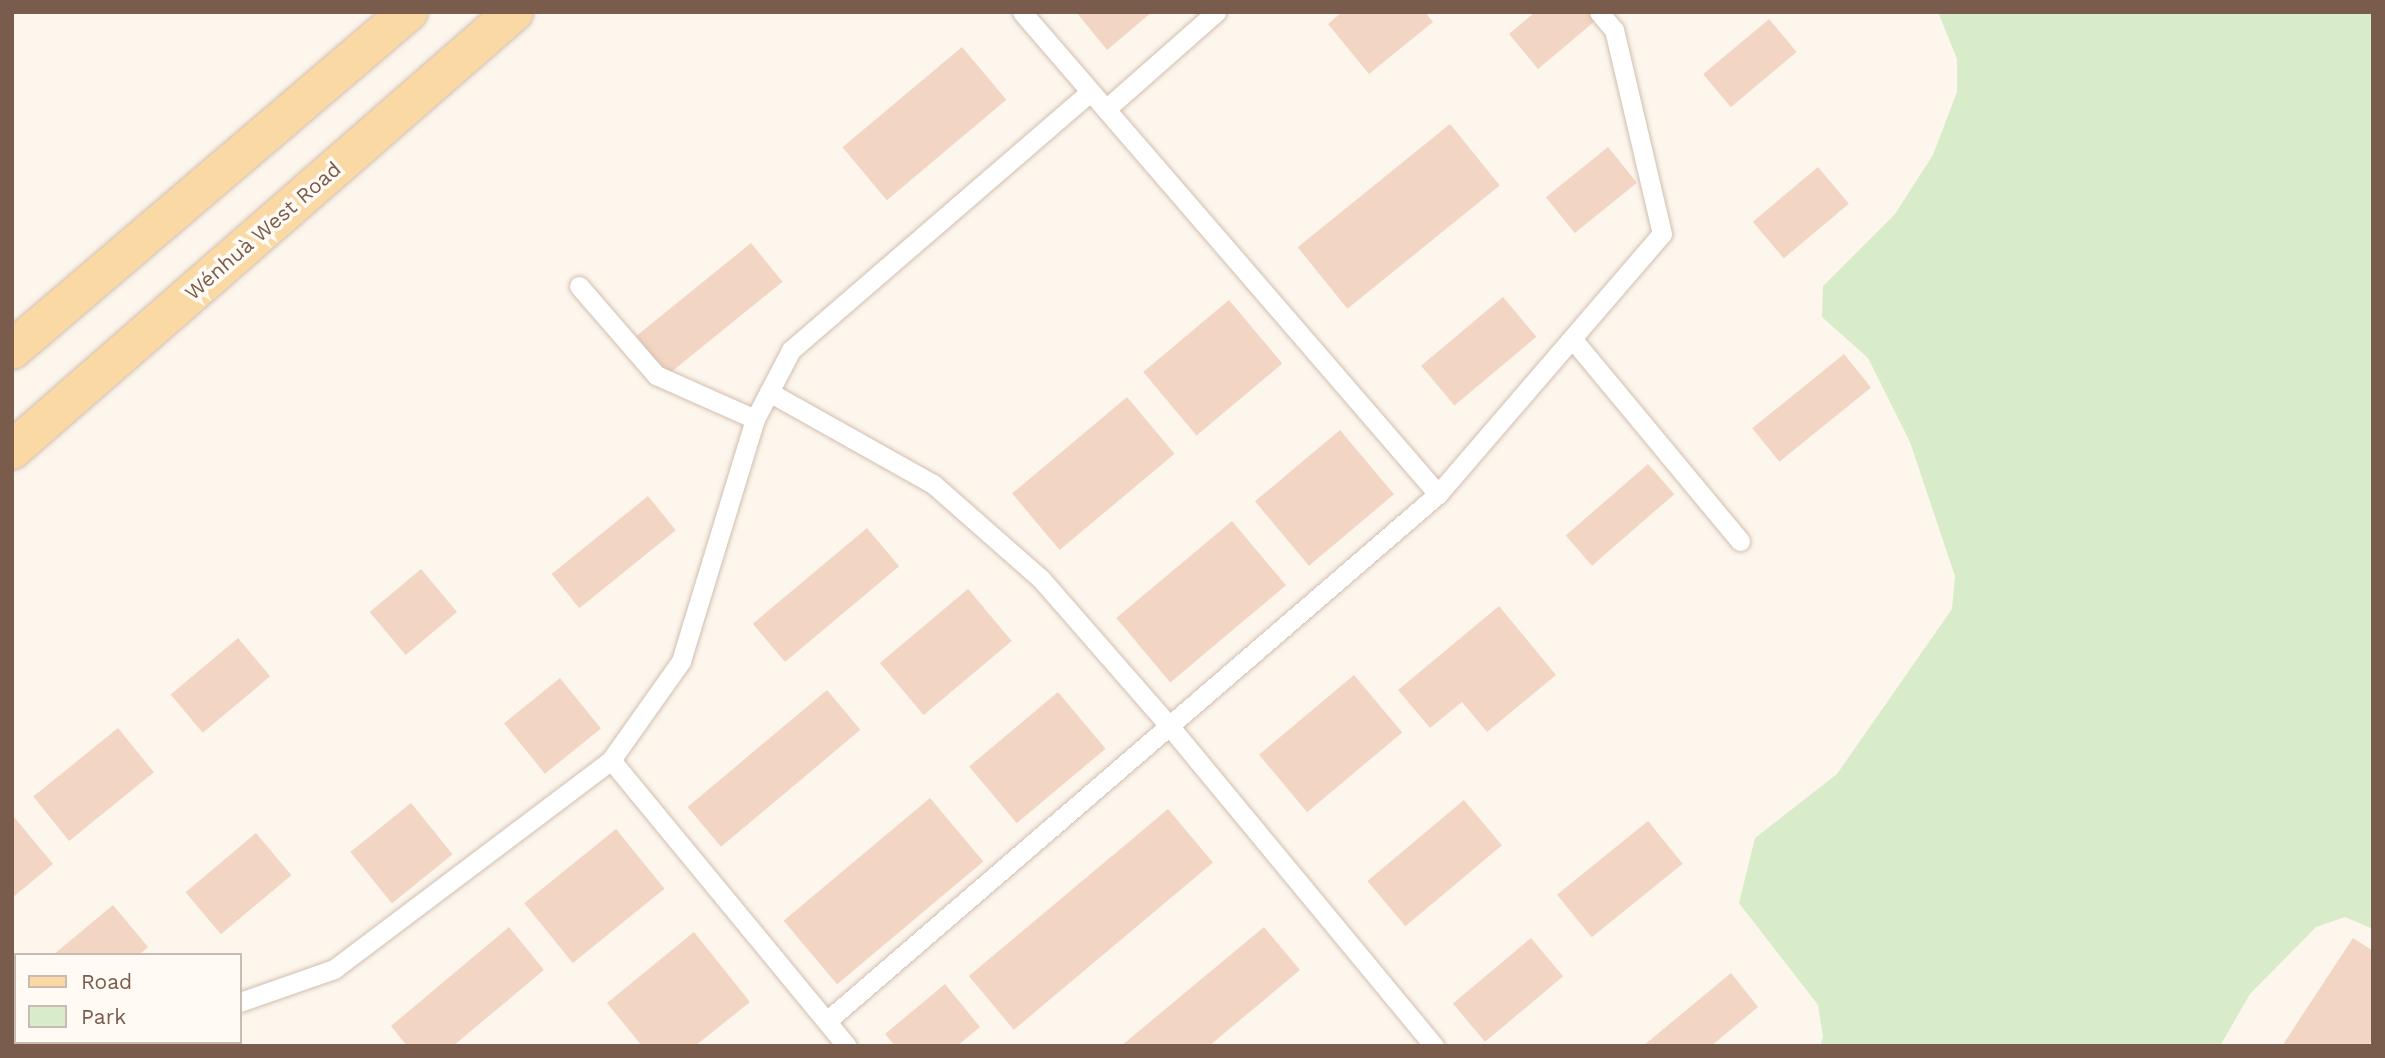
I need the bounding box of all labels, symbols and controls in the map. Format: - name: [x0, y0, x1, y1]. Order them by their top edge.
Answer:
- street label: Wénhuà West Road: [179, 156, 347, 306]
- legend: [14, 953, 242, 1044]
- text: Road: [81, 969, 132, 994]
- text: Park: [81, 1004, 126, 1029]

